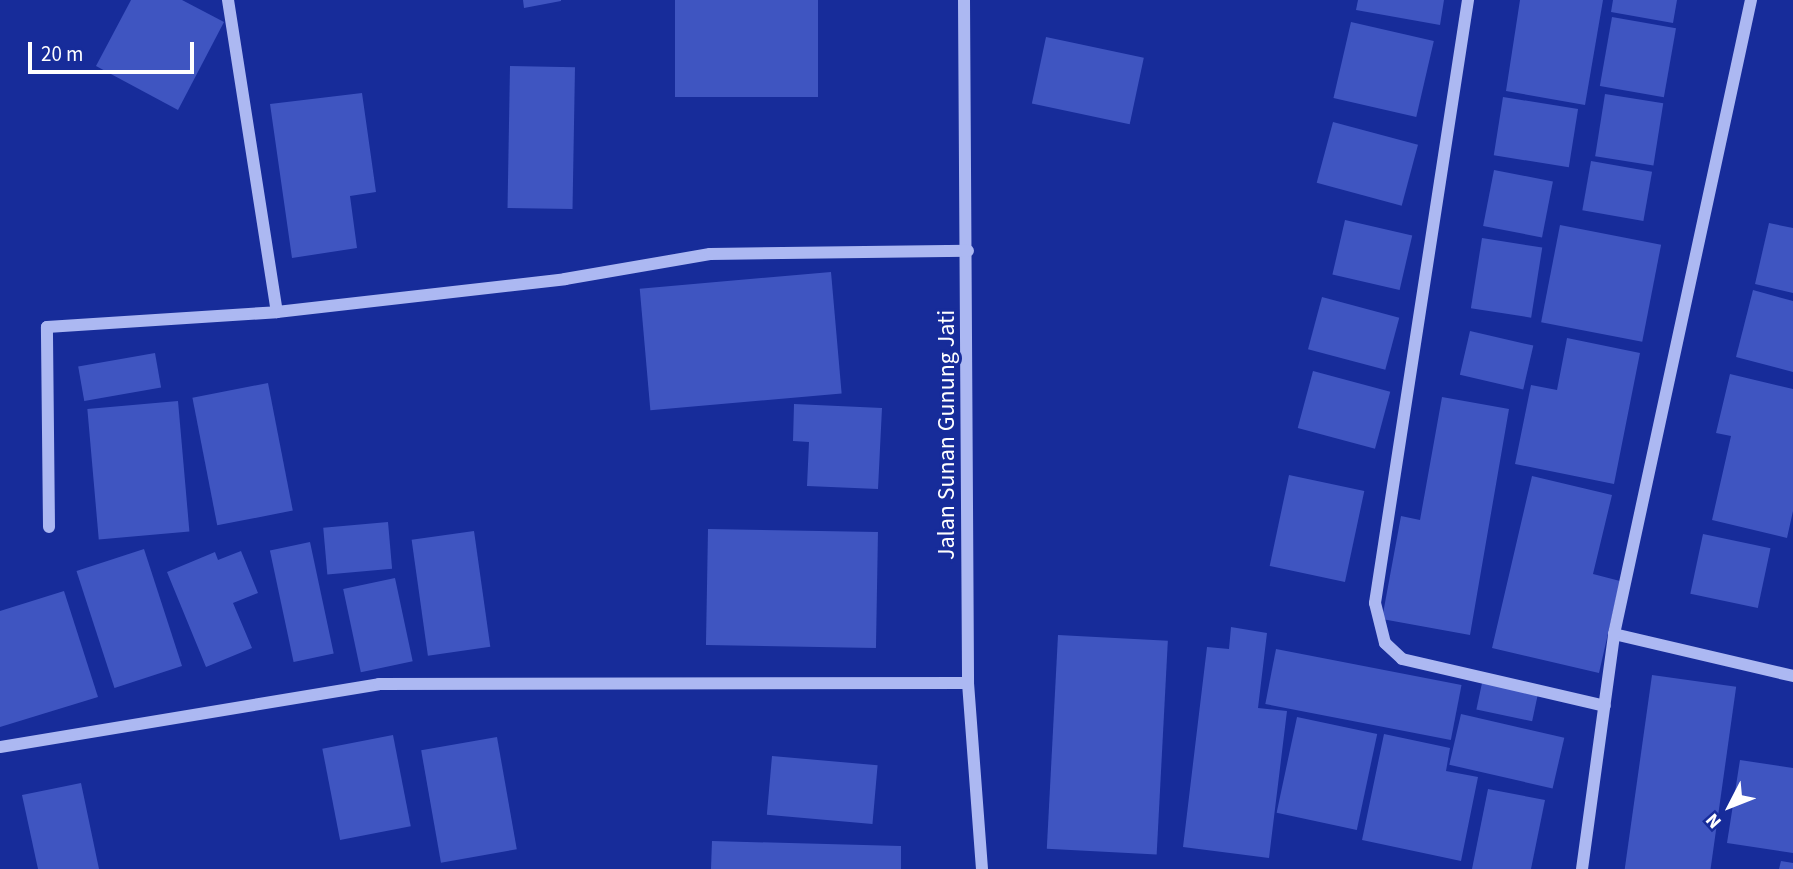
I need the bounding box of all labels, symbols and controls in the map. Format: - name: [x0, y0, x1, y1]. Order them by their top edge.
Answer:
- scale bar: [32, 28, 198, 72]
- text: 20 m: [41, 39, 83, 69]
- street label: Jalan Sunan Gunung Jati: [933, 310, 961, 560]
- north arrow: [1695, 771, 1765, 841]
- text: N: [1700, 807, 1728, 834]

